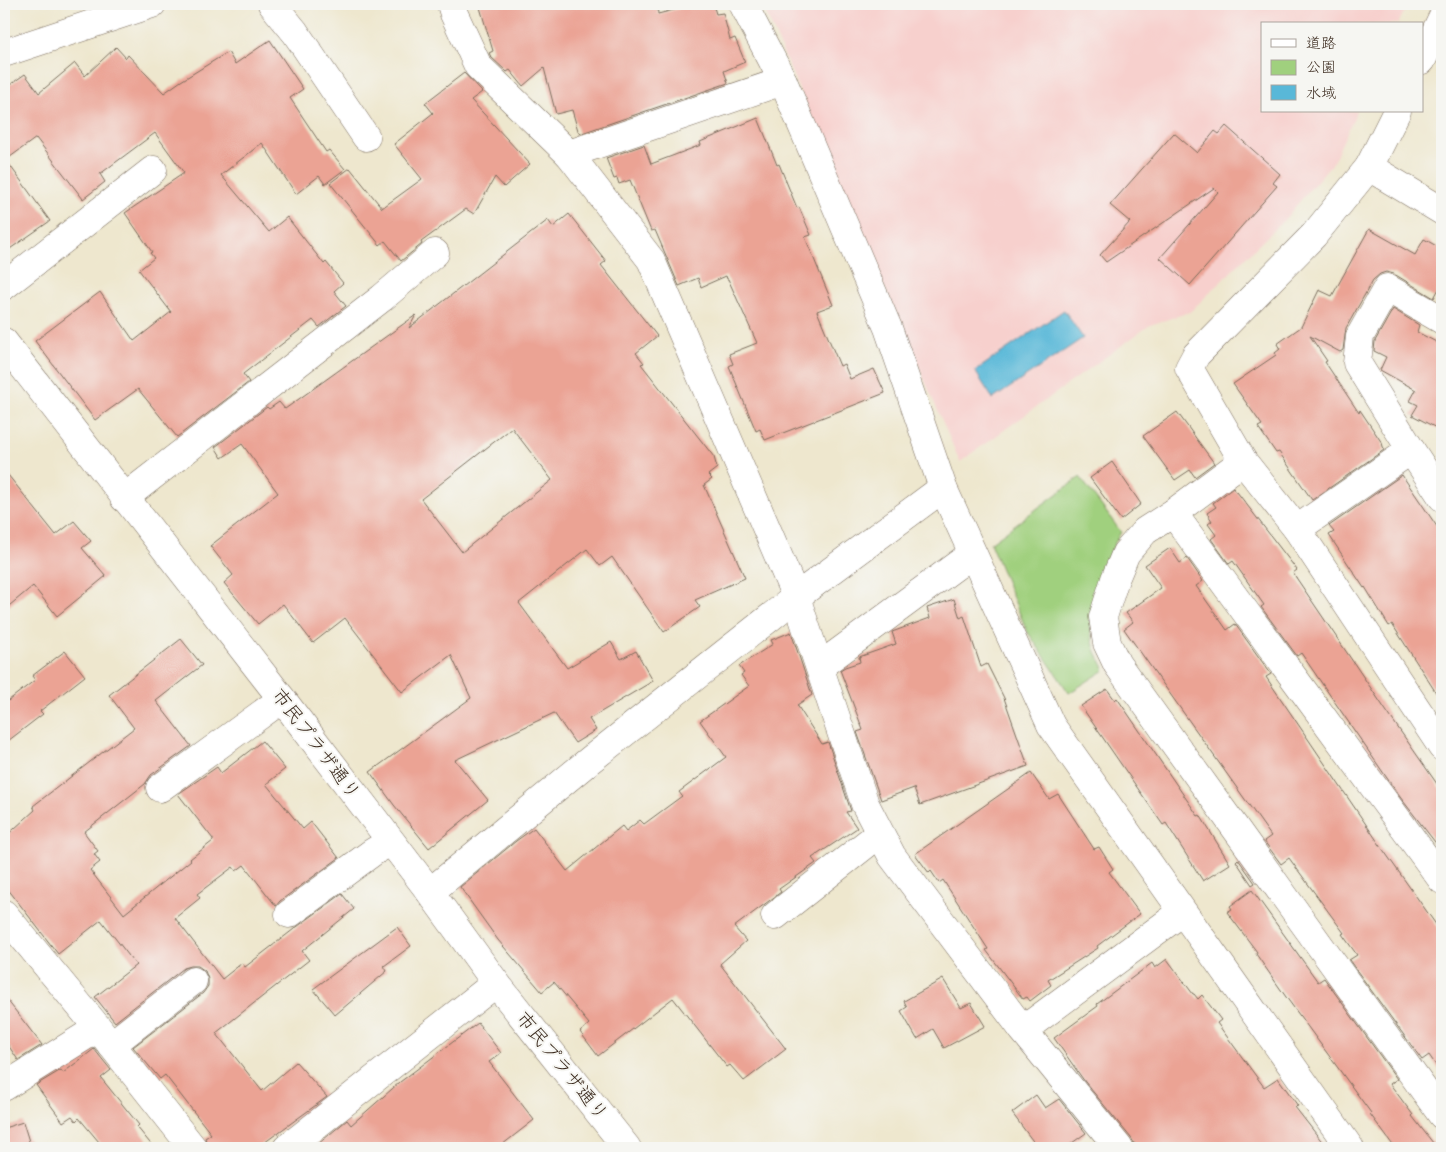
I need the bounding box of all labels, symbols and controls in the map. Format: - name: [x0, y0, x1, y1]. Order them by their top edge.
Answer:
- legend: [1261, 22, 1424, 112]
- text: 道路: [1306, 34, 1336, 52]
- text: 公園: [1306, 58, 1336, 76]
- text: 水域: [1306, 84, 1336, 102]
- street label: 市民プラザ通り: [267, 684, 365, 804]
- street label: 市民プラザ通り: [512, 1007, 612, 1125]

